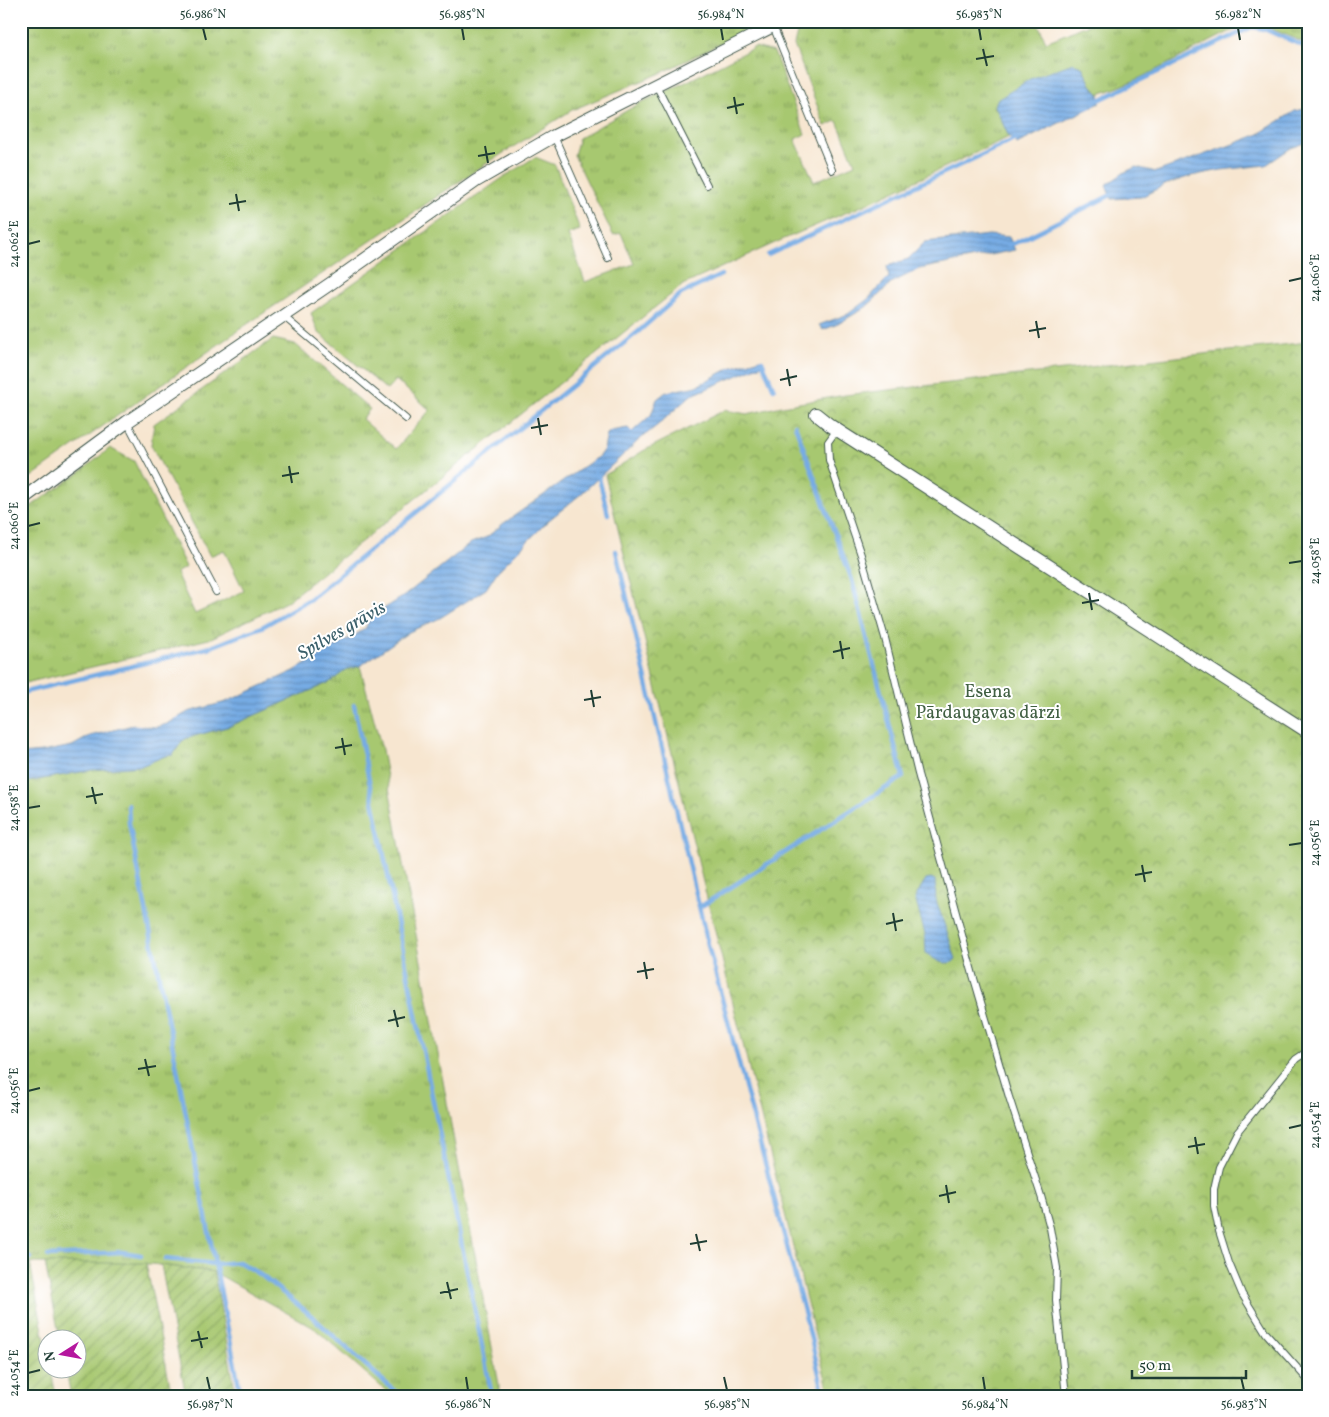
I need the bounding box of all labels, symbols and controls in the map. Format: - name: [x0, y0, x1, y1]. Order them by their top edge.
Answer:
- text: 56.986°N: [180, 7, 226, 23]
- text: 56.985°N: [439, 7, 485, 23]
- text: 56.984°N: [698, 7, 745, 23]
- text: 56.983°N: [956, 7, 1002, 23]
- text: 56.982°N: [1215, 7, 1261, 23]
- text: 24.062°E: [7, 220, 23, 268]
- text: 24.060°E: [1308, 254, 1324, 302]
- text: 24.060°E: [7, 502, 23, 550]
- text: 24.058°E: [1308, 538, 1324, 584]
- water label: Spilves grāvis: [293, 595, 391, 667]
- park label: Esena Pārdaugavas dārzi: [916, 680, 1060, 726]
- text: 24.058°E: [7, 785, 23, 831]
- text: 24.056°E: [1308, 820, 1324, 866]
- text: 24.056°E: [7, 1068, 23, 1114]
- text: 24.054°E: [1308, 1101, 1324, 1149]
- north arrow: [38, 1330, 88, 1380]
- scale bar: [1132, 1347, 1245, 1379]
- text: 24.054°E: [7, 1349, 23, 1397]
- text: N: [40, 1349, 61, 1363]
- text: 50 m: [1139, 1356, 1171, 1377]
- text: 56.987°N: [187, 1397, 233, 1413]
- text: 56.986°N: [445, 1397, 491, 1413]
- text: 56.985°N: [704, 1397, 750, 1413]
- text: 56.984°N: [962, 1397, 1009, 1413]
- text: 56.983°N: [1221, 1397, 1267, 1413]

